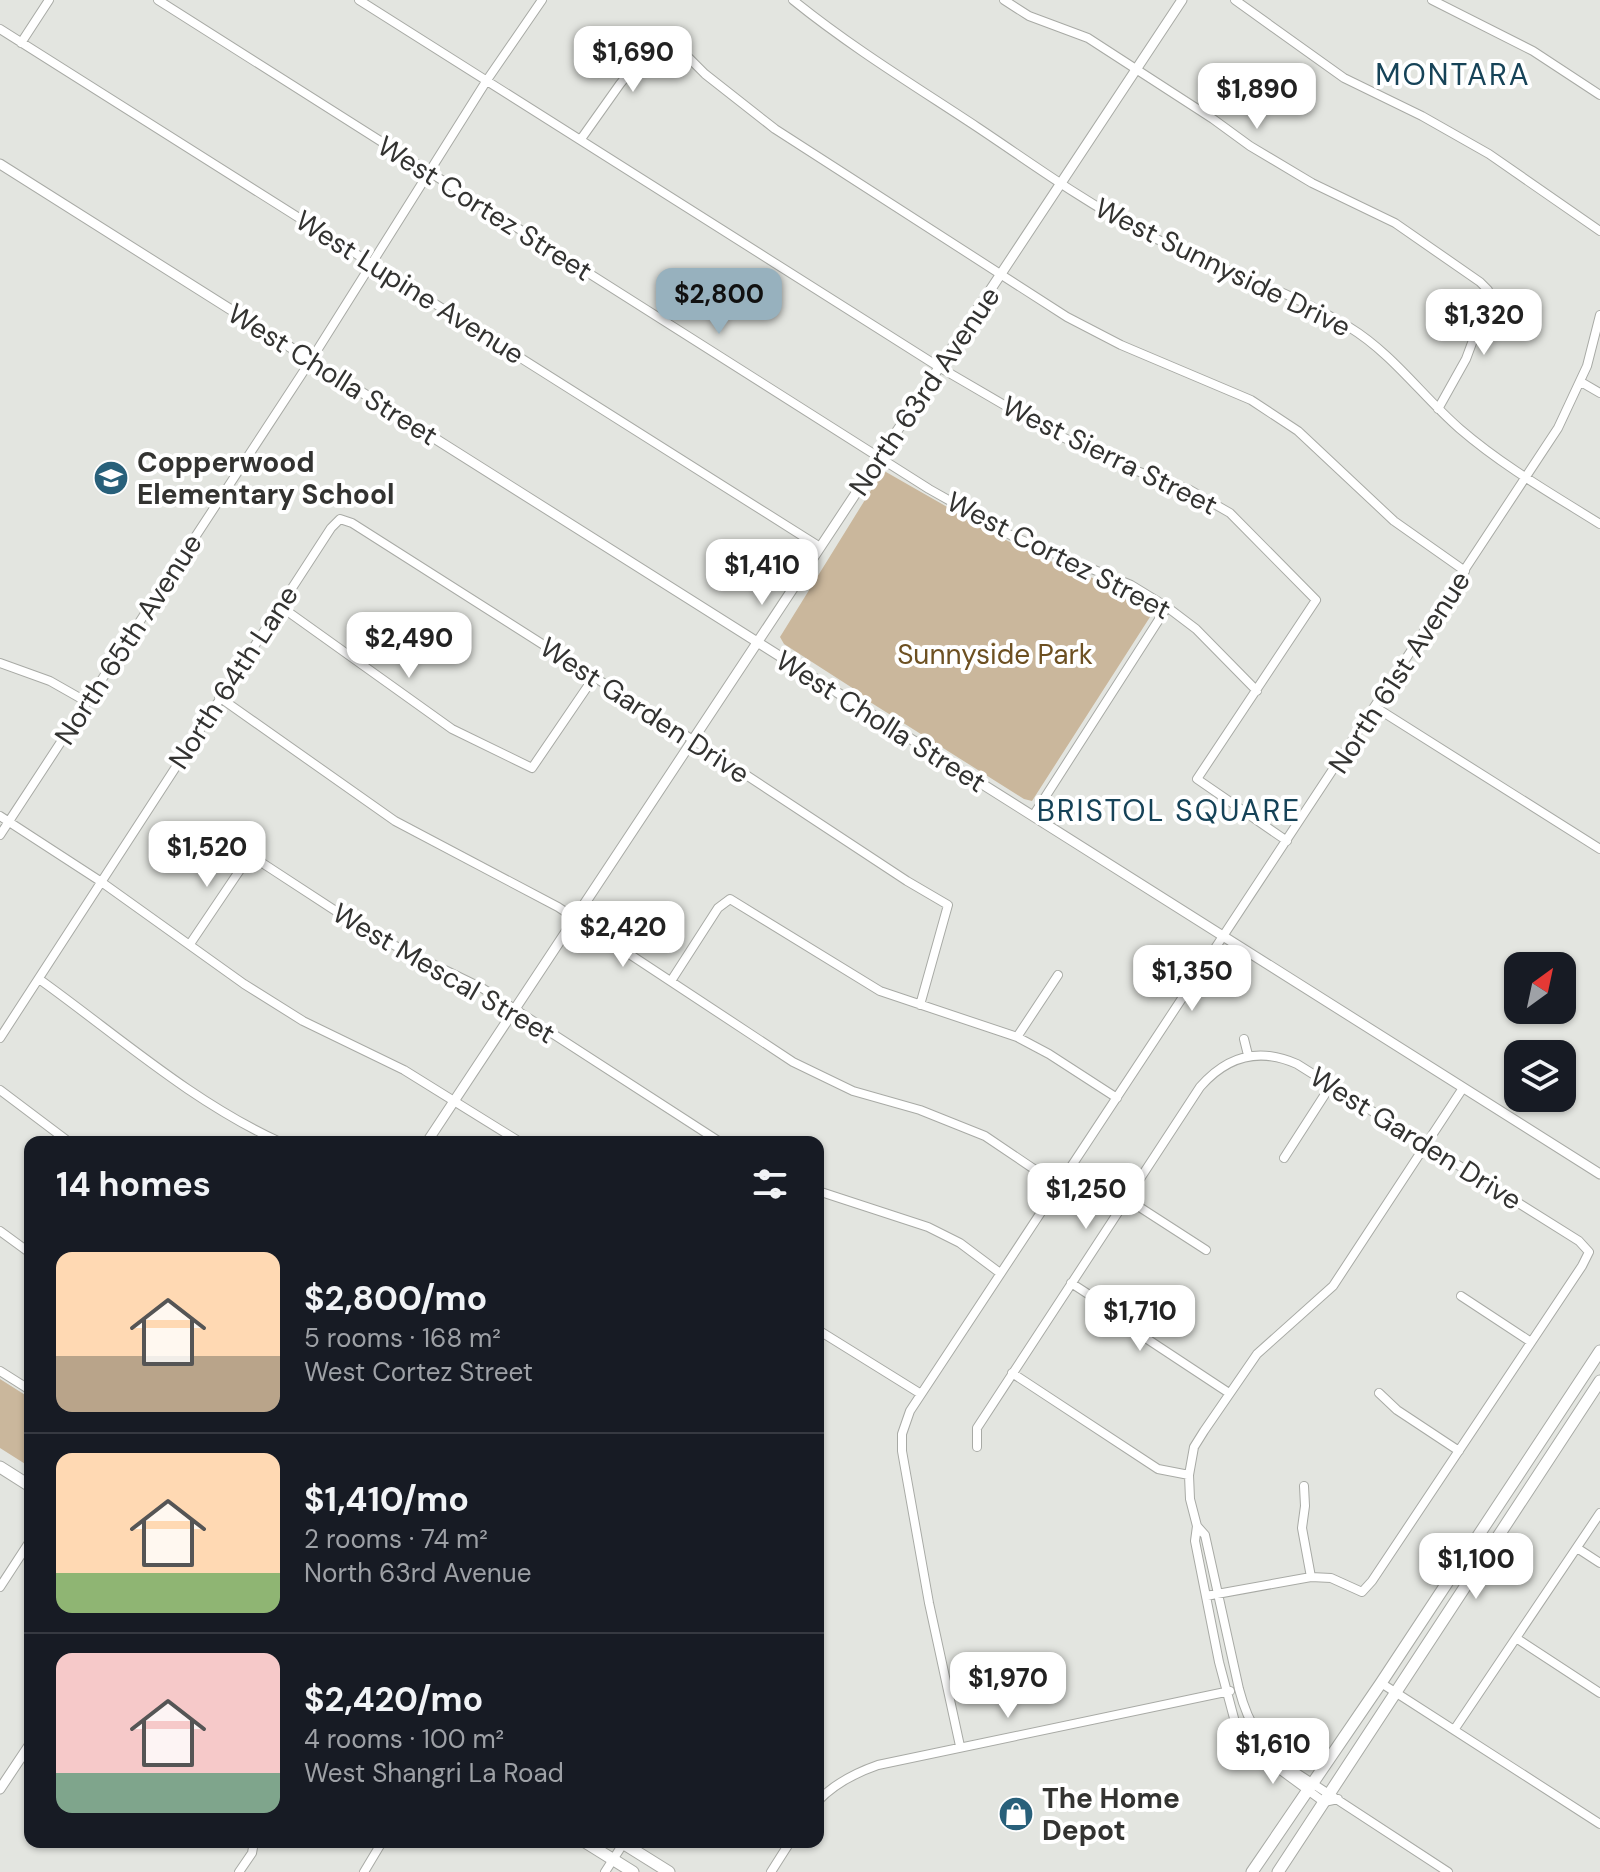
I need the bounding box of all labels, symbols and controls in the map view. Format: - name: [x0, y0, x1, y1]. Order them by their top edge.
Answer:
- pin: $1,690: [568, 26, 698, 94]
- text: $1,690: [592, 35, 674, 69]
- district label: MONTARA: [1375, 55, 1531, 94]
- pin: $1,890: [1192, 63, 1322, 131]
- text: $1,890: [1216, 72, 1298, 106]
- street label: West Cortez Street: [370, 127, 599, 289]
- street label: West Sunnyside Drive: [1089, 189, 1357, 345]
- street label: West Lupine Avenue: [288, 202, 531, 373]
- pin: $2,800: [654, 268, 784, 336]
- text: $2,800: [674, 277, 764, 311]
- street label: North 63rd Avenue: [841, 279, 1008, 503]
- pin: $1,320: [1419, 289, 1549, 357]
- street label: West Cholla Street: [221, 295, 445, 454]
- text: $1,320: [1444, 298, 1524, 332]
- street label: West Sierra Street: [996, 387, 1224, 524]
- place label: Copperwood Elementary School: [137, 444, 394, 513]
- school or university icon: Copperwood Elementary School: [92, 459, 130, 497]
- street label: West Cortez Street: [941, 483, 1177, 628]
- street label: North 65th Avenue: [46, 527, 211, 752]
- pin: $1,410: [697, 539, 827, 607]
- text: $1,410: [724, 548, 800, 582]
- street label: North 61st Avenue: [1320, 564, 1479, 781]
- street label: North 64th Lane: [160, 578, 307, 776]
- pin: $2,490: [344, 612, 474, 680]
- text: $2,490: [365, 621, 453, 655]
- street label: West Garden Drive: [533, 629, 757, 792]
- park label: Sunnyside Park: [897, 636, 1093, 673]
- street label: West Cholla Street: [769, 642, 993, 801]
- district label: BRISTOL SQUARE: [1037, 791, 1301, 830]
- pin: $1,520: [142, 821, 272, 889]
- text: $1,520: [167, 830, 247, 864]
- street label: West Mescal Street: [326, 895, 562, 1052]
- pin: $2,420: [558, 901, 688, 969]
- text: $2,420: [579, 910, 667, 944]
- pin: $1,350: [1127, 945, 1257, 1013]
- north arrow: [1504, 952, 1576, 1024]
- map controls: [1504, 952, 1576, 1112]
- text: $1,350: [1151, 954, 1233, 988]
- button: layers: [1504, 1040, 1576, 1112]
- street label: West Garden Drive: [1303, 1058, 1529, 1219]
- text: 14 homes: [56, 1162, 211, 1207]
- icon: filters: [748, 1162, 792, 1206]
- pin: $1,250: [1021, 1163, 1151, 1231]
- text: $1,250: [1045, 1172, 1127, 1206]
- text: $2,800/mo: [304, 1276, 487, 1321]
- icon: home: [120, 1284, 216, 1380]
- pin: $1,710: [1075, 1285, 1205, 1353]
- text: $1,710: [1103, 1294, 1177, 1328]
- text: 5 rooms · 168 m²: [304, 1321, 501, 1355]
- text: West Cortez Street: [304, 1355, 533, 1389]
- text: $1,410/mo: [304, 1477, 469, 1522]
- icon: home: [120, 1485, 216, 1581]
- text: 2 rooms · 74 m²: [304, 1522, 488, 1556]
- pin: $1,100: [1411, 1533, 1541, 1601]
- text: $1,100: [1437, 1542, 1515, 1576]
- text: North 63rd Avenue: [304, 1556, 531, 1590]
- pin: $1,970: [943, 1652, 1073, 1720]
- text: $1,970: [968, 1661, 1048, 1695]
- text: $2,420/mo: [304, 1677, 483, 1722]
- icon: home: [120, 1685, 216, 1781]
- pin: $1,610: [1208, 1718, 1338, 1786]
- text: 4 rooms · 100 m²: [304, 1722, 504, 1756]
- text: $1,610: [1235, 1727, 1311, 1761]
- text: West Shangri La Road: [304, 1756, 564, 1790]
- place label: The Home Depot: [1042, 1780, 1180, 1849]
- shop icon: The Home Depot: [997, 1795, 1035, 1833]

